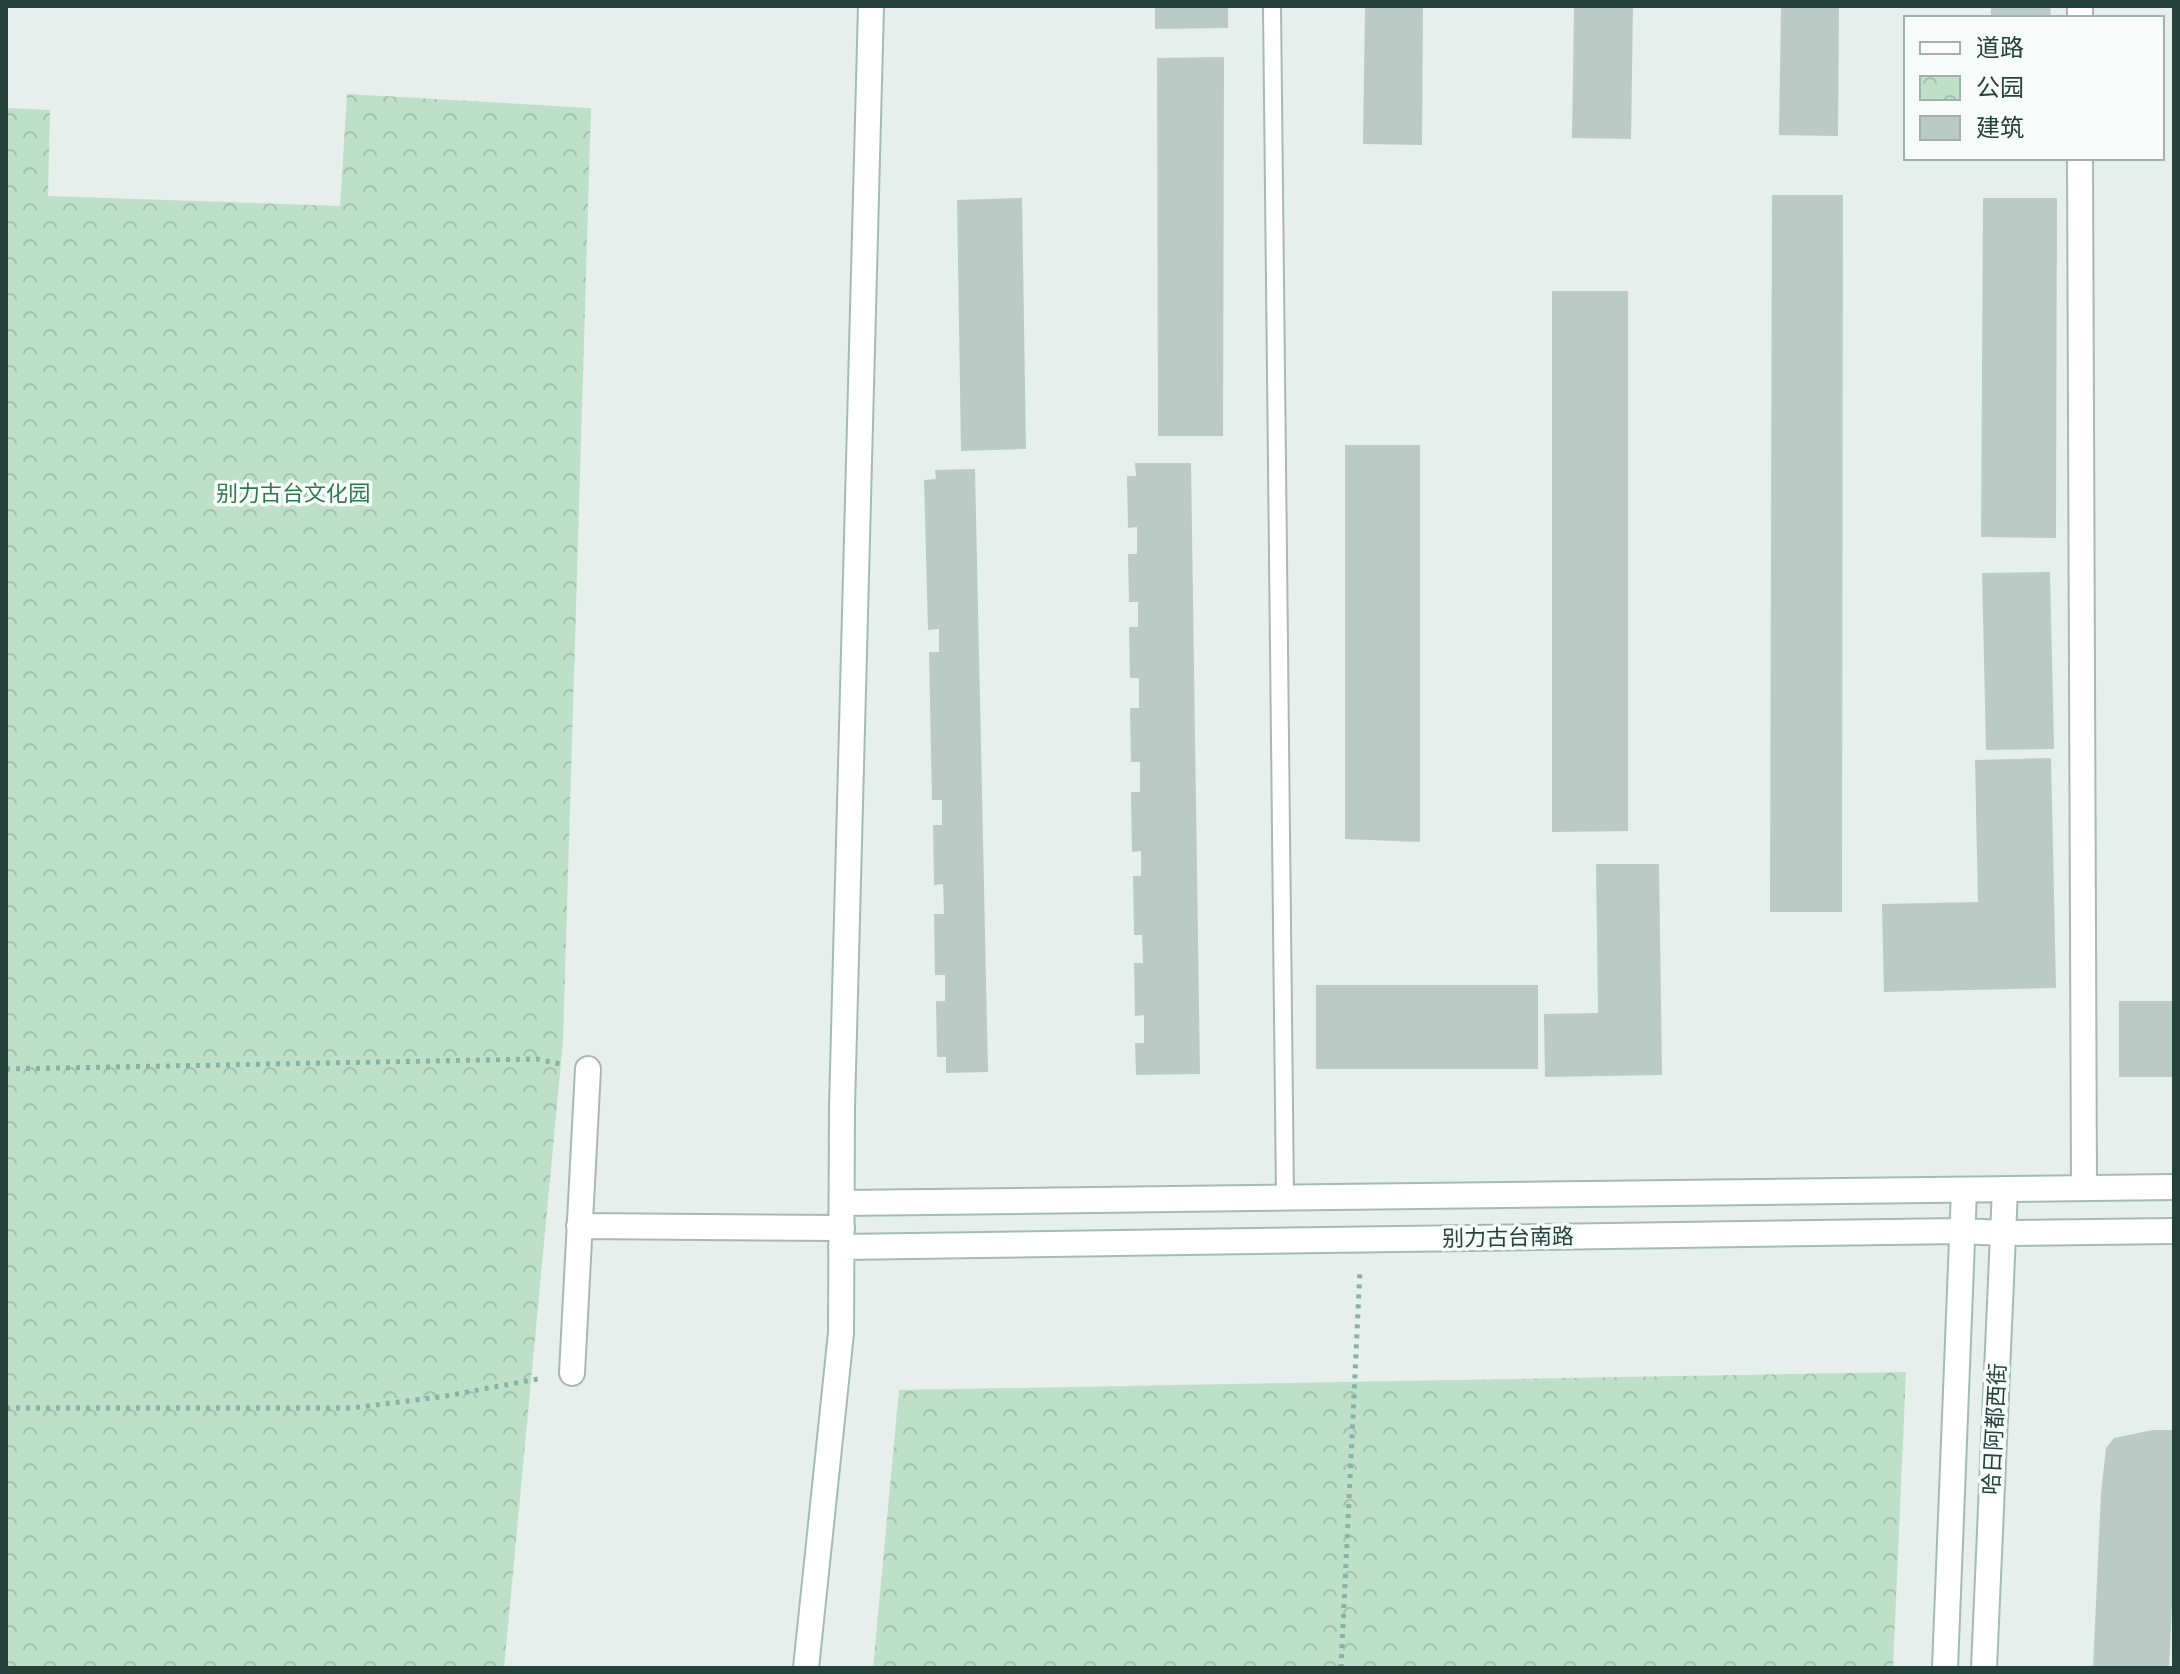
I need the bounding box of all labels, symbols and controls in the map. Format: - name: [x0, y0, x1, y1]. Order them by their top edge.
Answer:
- legend: [1904, 16, 2164, 160]
- text: 道路: [1976, 34, 2024, 63]
- text: 公园: [1976, 74, 2024, 103]
- text: 建筑: [1976, 114, 2024, 143]
- park label: 别力古台文化园: [216, 481, 370, 507]
- street label: 别力古台南路: [1442, 1224, 1574, 1252]
- street label: 哈日阿都西街: [1979, 1362, 2011, 1496]

